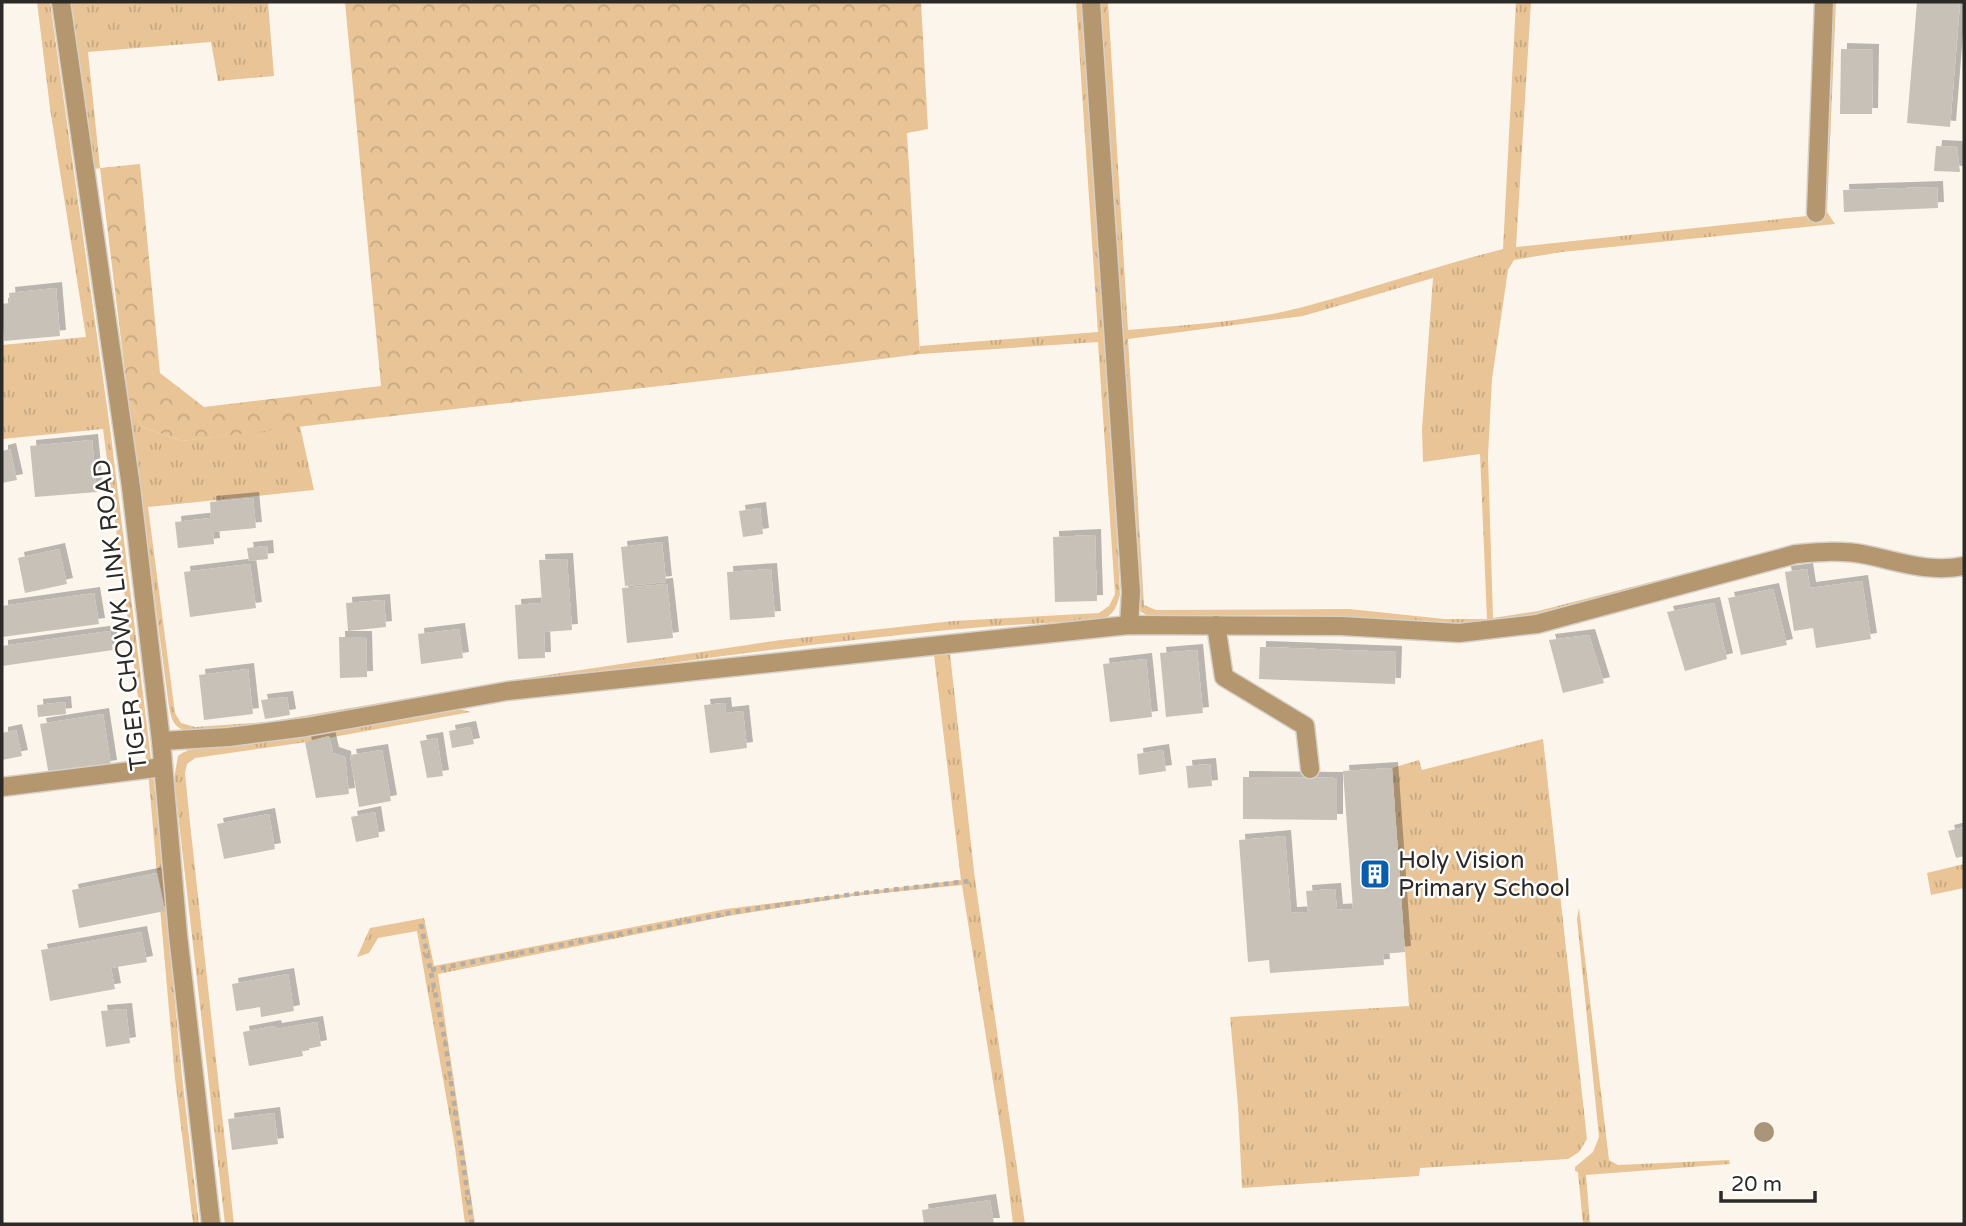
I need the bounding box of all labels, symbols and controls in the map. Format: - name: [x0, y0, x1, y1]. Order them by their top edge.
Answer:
- street label: TIGER CHOWK LINK ROAD: [87, 458, 154, 772]
- place label: Holy Vision Primary School: [1398, 846, 1570, 903]
- building icon: Holy Vision Primary School: [1358, 857, 1392, 891]
- scale bar: [1721, 1160, 1815, 1204]
- text: 20 m: [1731, 1172, 1782, 1197]

